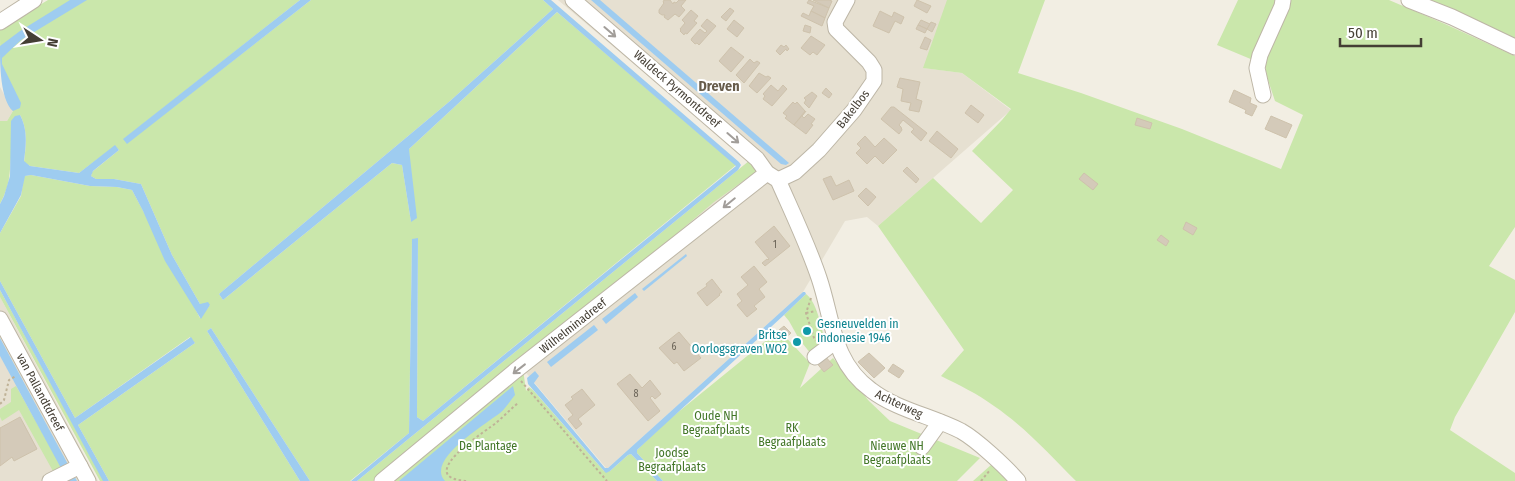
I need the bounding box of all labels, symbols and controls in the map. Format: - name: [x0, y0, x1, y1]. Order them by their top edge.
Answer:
- north arrow: [15, 15, 65, 65]
- scale bar: [1340, 15, 1421, 47]
- text: 50 m: [1348, 24, 1378, 42]
- one-way arrow: [603, 26, 616, 37]
- text: N: [43, 37, 61, 48]
- street label: Waldeck Pyrmontdreef: [631, 47, 724, 131]
- district label: Dreven: [699, 78, 739, 95]
- street label: Bakelbos: [834, 87, 872, 131]
- one-way arrow: [726, 132, 739, 143]
- one-way arrow: [723, 198, 736, 209]
- house number: 1: [773, 239, 777, 251]
- street label: Wilhelminadreef: [537, 295, 610, 356]
- place label: Gesneuvelden in Indonesie 1946: [817, 317, 899, 345]
- marker: Gesneuvelden in Indonesie 1946: [801, 325, 813, 337]
- place label: Britse Oorlogsgraven WO2: [692, 328, 787, 356]
- marker: Britse Oorlogsgraven WO2: [791, 336, 803, 348]
- house number: 6: [672, 341, 677, 353]
- street label: van Pallandtdreef: [14, 351, 67, 434]
- one-way arrow: [512, 363, 525, 374]
- street label: Achterweg: [873, 387, 925, 421]
- house number: 8: [634, 388, 639, 400]
- park label: Oude NH Begraafplaats: [682, 409, 750, 437]
- park label: RK Begraafplaats: [758, 421, 826, 449]
- park label: De Plantage: [459, 439, 517, 453]
- park label: Nieuwe NH Begraafplaats: [863, 439, 931, 467]
- park label: Joodse Begraafplaats: [638, 446, 706, 474]

